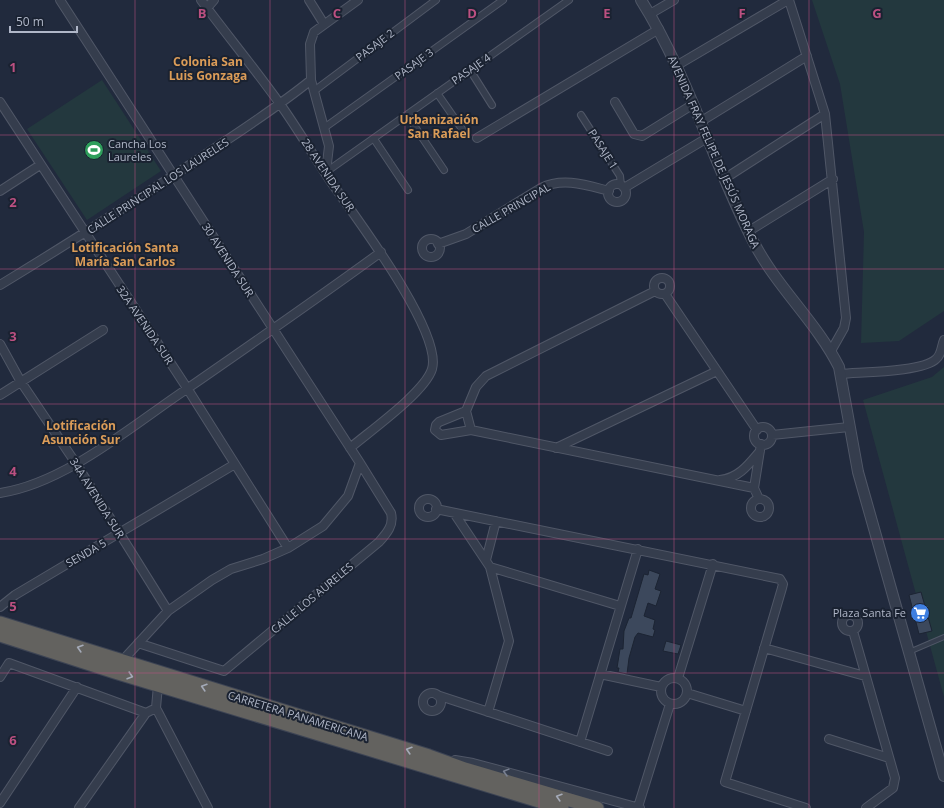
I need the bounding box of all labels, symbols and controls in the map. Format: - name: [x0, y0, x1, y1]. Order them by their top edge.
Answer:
- text: B: [198, 4, 207, 22]
- text: C: [333, 4, 341, 22]
- text: D: [467, 4, 477, 22]
- text: E: [603, 4, 611, 22]
- text: F: [738, 4, 746, 22]
- text: G: [872, 4, 882, 22]
- scale bar: [10, 8, 77, 34]
- text: 50 m: [16, 13, 44, 30]
- street label: PASAJE 2: [352, 25, 397, 64]
- street label: PASAJE 3: [391, 44, 436, 83]
- street label: PASAJE 4: [448, 49, 494, 88]
- district label: Colonia San Luis Gonzaga: [169, 53, 247, 84]
- street label: AVENIDA FRAY FELIPE DE JESÚS MORAGA: [665, 53, 764, 251]
- text: 1: [9, 58, 17, 76]
- district label: Urbanización San Rafael: [399, 111, 479, 142]
- street label: PASAJE 1: [585, 126, 622, 172]
- street label: CALLE PRINCIPAL LOS LAURELES: [84, 134, 231, 237]
- street label: 28 AVENIDA SUR: [298, 135, 359, 214]
- place label: Cancha Los Laureles: [108, 136, 166, 164]
- sports icon: Cancha Los Laureles: [83, 139, 105, 161]
- street label: CALLE PRINCIPAL: [469, 179, 553, 236]
- text: 2: [9, 193, 17, 211]
- street label: 30 AVENIDA SUR: [199, 220, 258, 300]
- district label: Lotificación Santa María San Carlos: [71, 239, 179, 270]
- street label: 32A AVENIDA SUR: [113, 282, 177, 367]
- text: 3: [9, 327, 17, 345]
- district label: Lotificación Asunción Sur: [42, 417, 121, 448]
- street label: 34A AVENIDA SUR: [67, 455, 128, 541]
- text: 4: [9, 462, 17, 480]
- street label: SENDA 5: [63, 535, 109, 570]
- street label: CALLE LOS AURELES: [267, 559, 356, 637]
- text: 5: [9, 597, 17, 615]
- supermarket icon: Plaza Santa Fe: [909, 602, 931, 624]
- place label: Plaza Santa Fe: [833, 605, 906, 620]
- one-way arrow: [77, 644, 84, 653]
- one-way arrow: [127, 672, 134, 680]
- one-way arrow: [201, 683, 208, 692]
- street label: CARRETERA PANAMERICANA: [226, 687, 370, 744]
- text: 6: [9, 731, 17, 749]
- one-way arrow: [405, 746, 412, 755]
- one-way arrow: [503, 768, 510, 777]
- one-way arrow: [556, 793, 563, 802]

